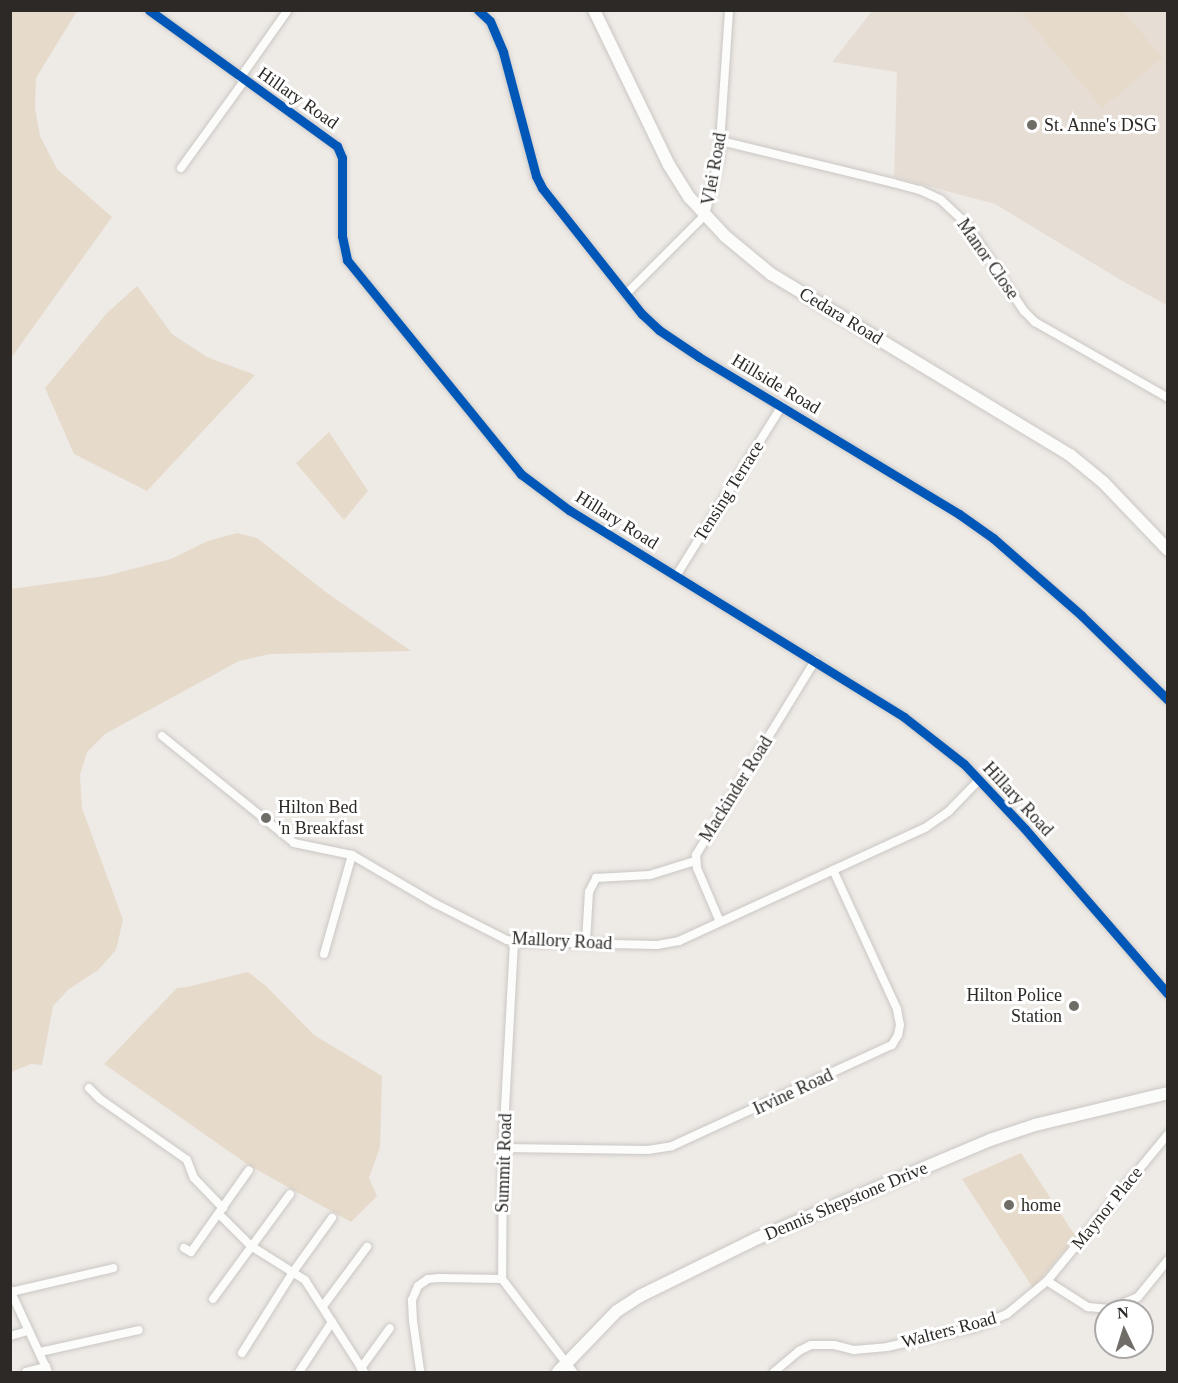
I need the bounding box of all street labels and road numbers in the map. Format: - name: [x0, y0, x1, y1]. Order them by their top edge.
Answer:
- street label: Hillary Road: [254, 62, 342, 134]
- street label: Vlei Road: [697, 131, 731, 207]
- street label: Manor Close: [952, 215, 1024, 303]
- street label: Cedara Road: [795, 283, 887, 349]
- street label: Hillside Road: [728, 349, 824, 419]
- street label: Tensing Terrace: [689, 437, 769, 545]
- street label: Hillary Road: [572, 486, 662, 554]
- street label: Mackinder Road: [695, 732, 777, 846]
- street label: Hillary Road: [978, 757, 1058, 841]
- street label: Mallory Road: [511, 928, 613, 954]
- street label: Irvine Road: [750, 1064, 836, 1120]
- street label: Summit Road: [491, 1113, 517, 1213]
- street label: Dennis Shepstone Drive: [761, 1157, 931, 1245]
- street label: Maynor Place: [1067, 1162, 1147, 1254]
- street label: Walters Road: [899, 1307, 999, 1353]

